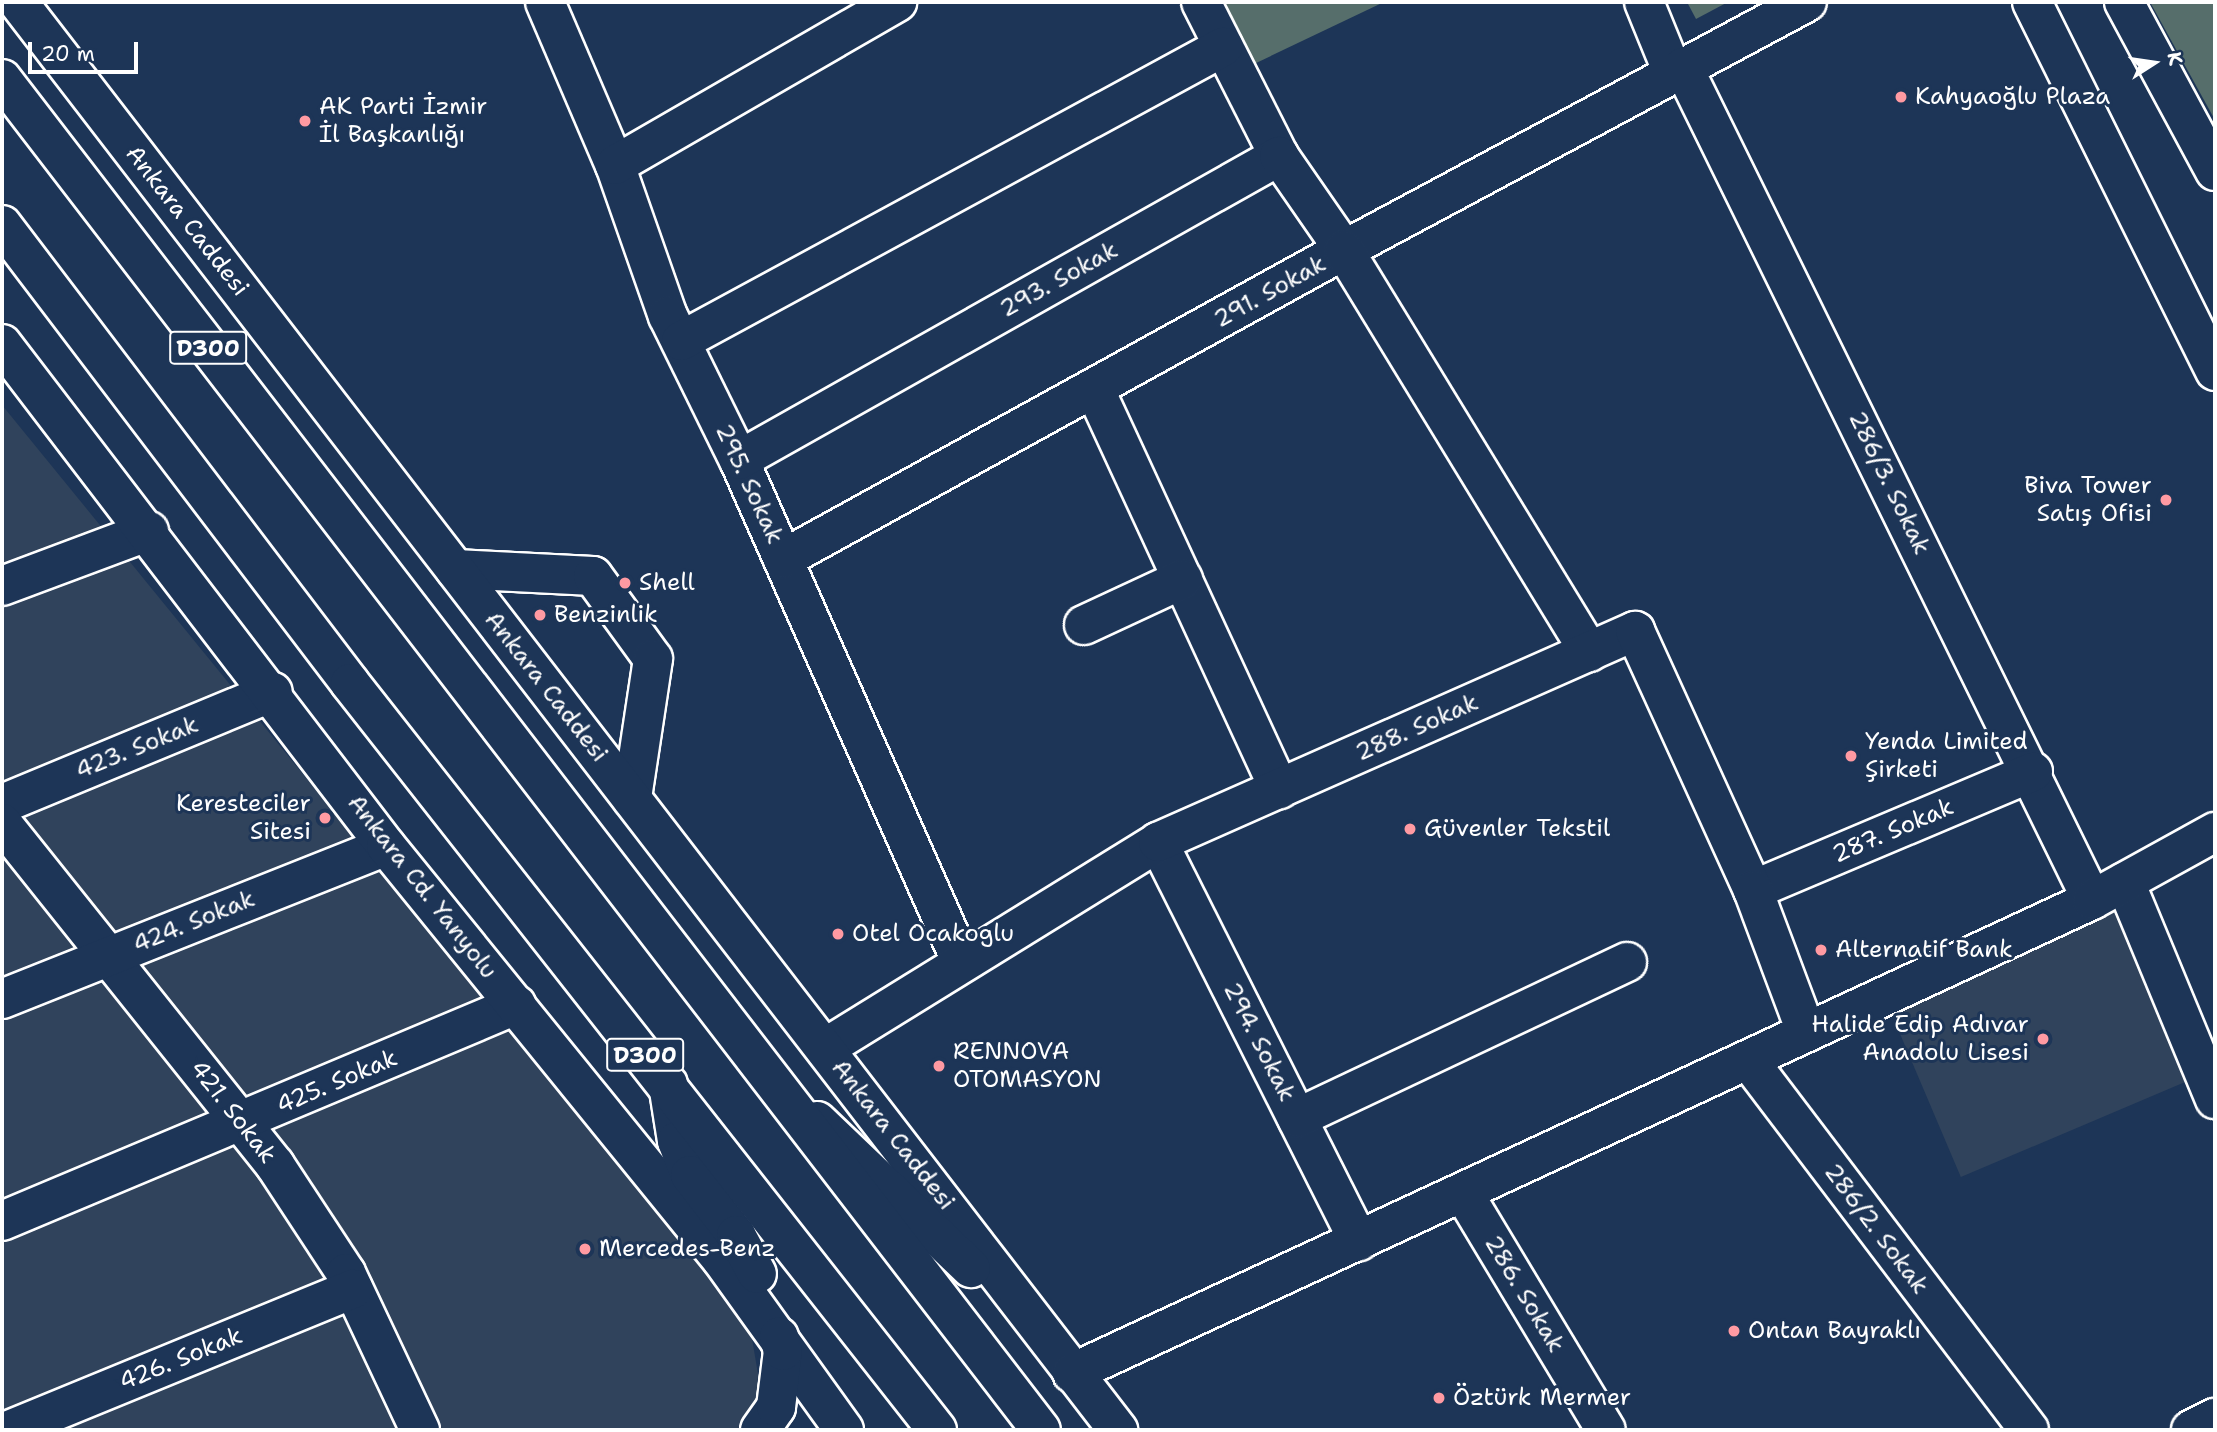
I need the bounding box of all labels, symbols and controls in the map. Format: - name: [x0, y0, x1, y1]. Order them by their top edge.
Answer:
- scale bar: [32, 28, 142, 72]
- north arrow: [2119, 28, 2189, 98]
- text: 20 m: [41, 40, 95, 68]
- text: K: [2161, 50, 2189, 67]
- place label: Kahyaoğlu Plaza: [1915, 83, 2110, 111]
- marker: Kahyaoğlu Plaza: [1893, 89, 1909, 105]
- place label: AK Parti İzmir İl Başkanlığı: [319, 93, 487, 149]
- marker: AK Parti İzmir İl Başkanlığı: [297, 113, 313, 129]
- street label: Ankara Caddesi: [119, 140, 255, 302]
- street label: 293. Sokak: [995, 236, 1123, 324]
- street label: 291. Sokak: [1209, 249, 1331, 335]
- road number: D300: [168, 328, 248, 368]
- street label: 286/3. Sokak: [1842, 407, 1936, 559]
- street label: 295. Sokak: [709, 419, 789, 549]
- place label: Biva Tower Satış Ofisi: [2024, 472, 2152, 528]
- marker: Biva Tower Satış Ofisi: [2158, 492, 2174, 508]
- place label: Shell: [639, 569, 695, 597]
- marker: Shell: [617, 575, 633, 591]
- place label: Benzinlik: [554, 601, 658, 629]
- street label: Ankara Caddesi: [478, 606, 614, 768]
- marker: Benzinlik: [532, 607, 548, 623]
- street label: 288. Sokak: [1351, 688, 1483, 768]
- street label: 423. Sokak: [71, 710, 203, 786]
- place label: Yenda Limited Şirketi: [1865, 728, 2028, 784]
- marker: Yenda Limited Şirketi: [1843, 748, 1859, 764]
- street label: Ankara Cd. Yanyolu: [341, 789, 503, 985]
- place label: Keresteciler Sitesi: [176, 790, 311, 846]
- street label: 287. Sokak: [1828, 793, 1958, 869]
- marker: Keresteciler Sitesi: [317, 810, 333, 826]
- place label: Güvenler Tekstil: [1424, 815, 1610, 843]
- marker: Güvenler Tekstil: [1402, 821, 1418, 837]
- street label: 424. Sokak: [129, 885, 259, 959]
- place label: Otel Ocakoglu: [852, 920, 1014, 948]
- marker: Otel Ocakoglu: [830, 926, 846, 942]
- place label: Alternatif Bank: [1835, 936, 2013, 964]
- marker: Alternatif Bank: [1813, 942, 1829, 958]
- street label: 294. Sokak: [1217, 978, 1301, 1106]
- place label: Halide Edip Adıvar Anadolu Lisesi: [1812, 1011, 2029, 1067]
- marker: Halide Edip Adıvar Anadolu Lisesi: [2035, 1031, 2051, 1047]
- road number: D300: [605, 1036, 685, 1074]
- place label: RENNOVA OTOMASYON: [953, 1038, 1102, 1094]
- street label: 425. Sokak: [272, 1044, 402, 1120]
- street label: Ankara Caddesi: [825, 1054, 961, 1216]
- street label: 421. Sokak: [184, 1055, 282, 1169]
- marker: RENNOVA OTOMASYON: [931, 1058, 947, 1074]
- street label: 286/2. Sokak: [1818, 1158, 1934, 1300]
- street label: 286. Sokak: [1478, 1230, 1570, 1358]
- place label: Mercedes-Benz: [599, 1235, 776, 1263]
- marker: Mercedes-Benz: [577, 1241, 593, 1257]
- place label: Ontan Bayraklı: [1748, 1317, 1921, 1345]
- street label: 426. Sokak: [115, 1321, 247, 1397]
- marker: Ontan Bayraklı: [1726, 1323, 1742, 1339]
- place label: Öztürk Mermer: [1453, 1384, 1631, 1412]
- marker: Öztürk Mermer: [1431, 1390, 1447, 1406]

